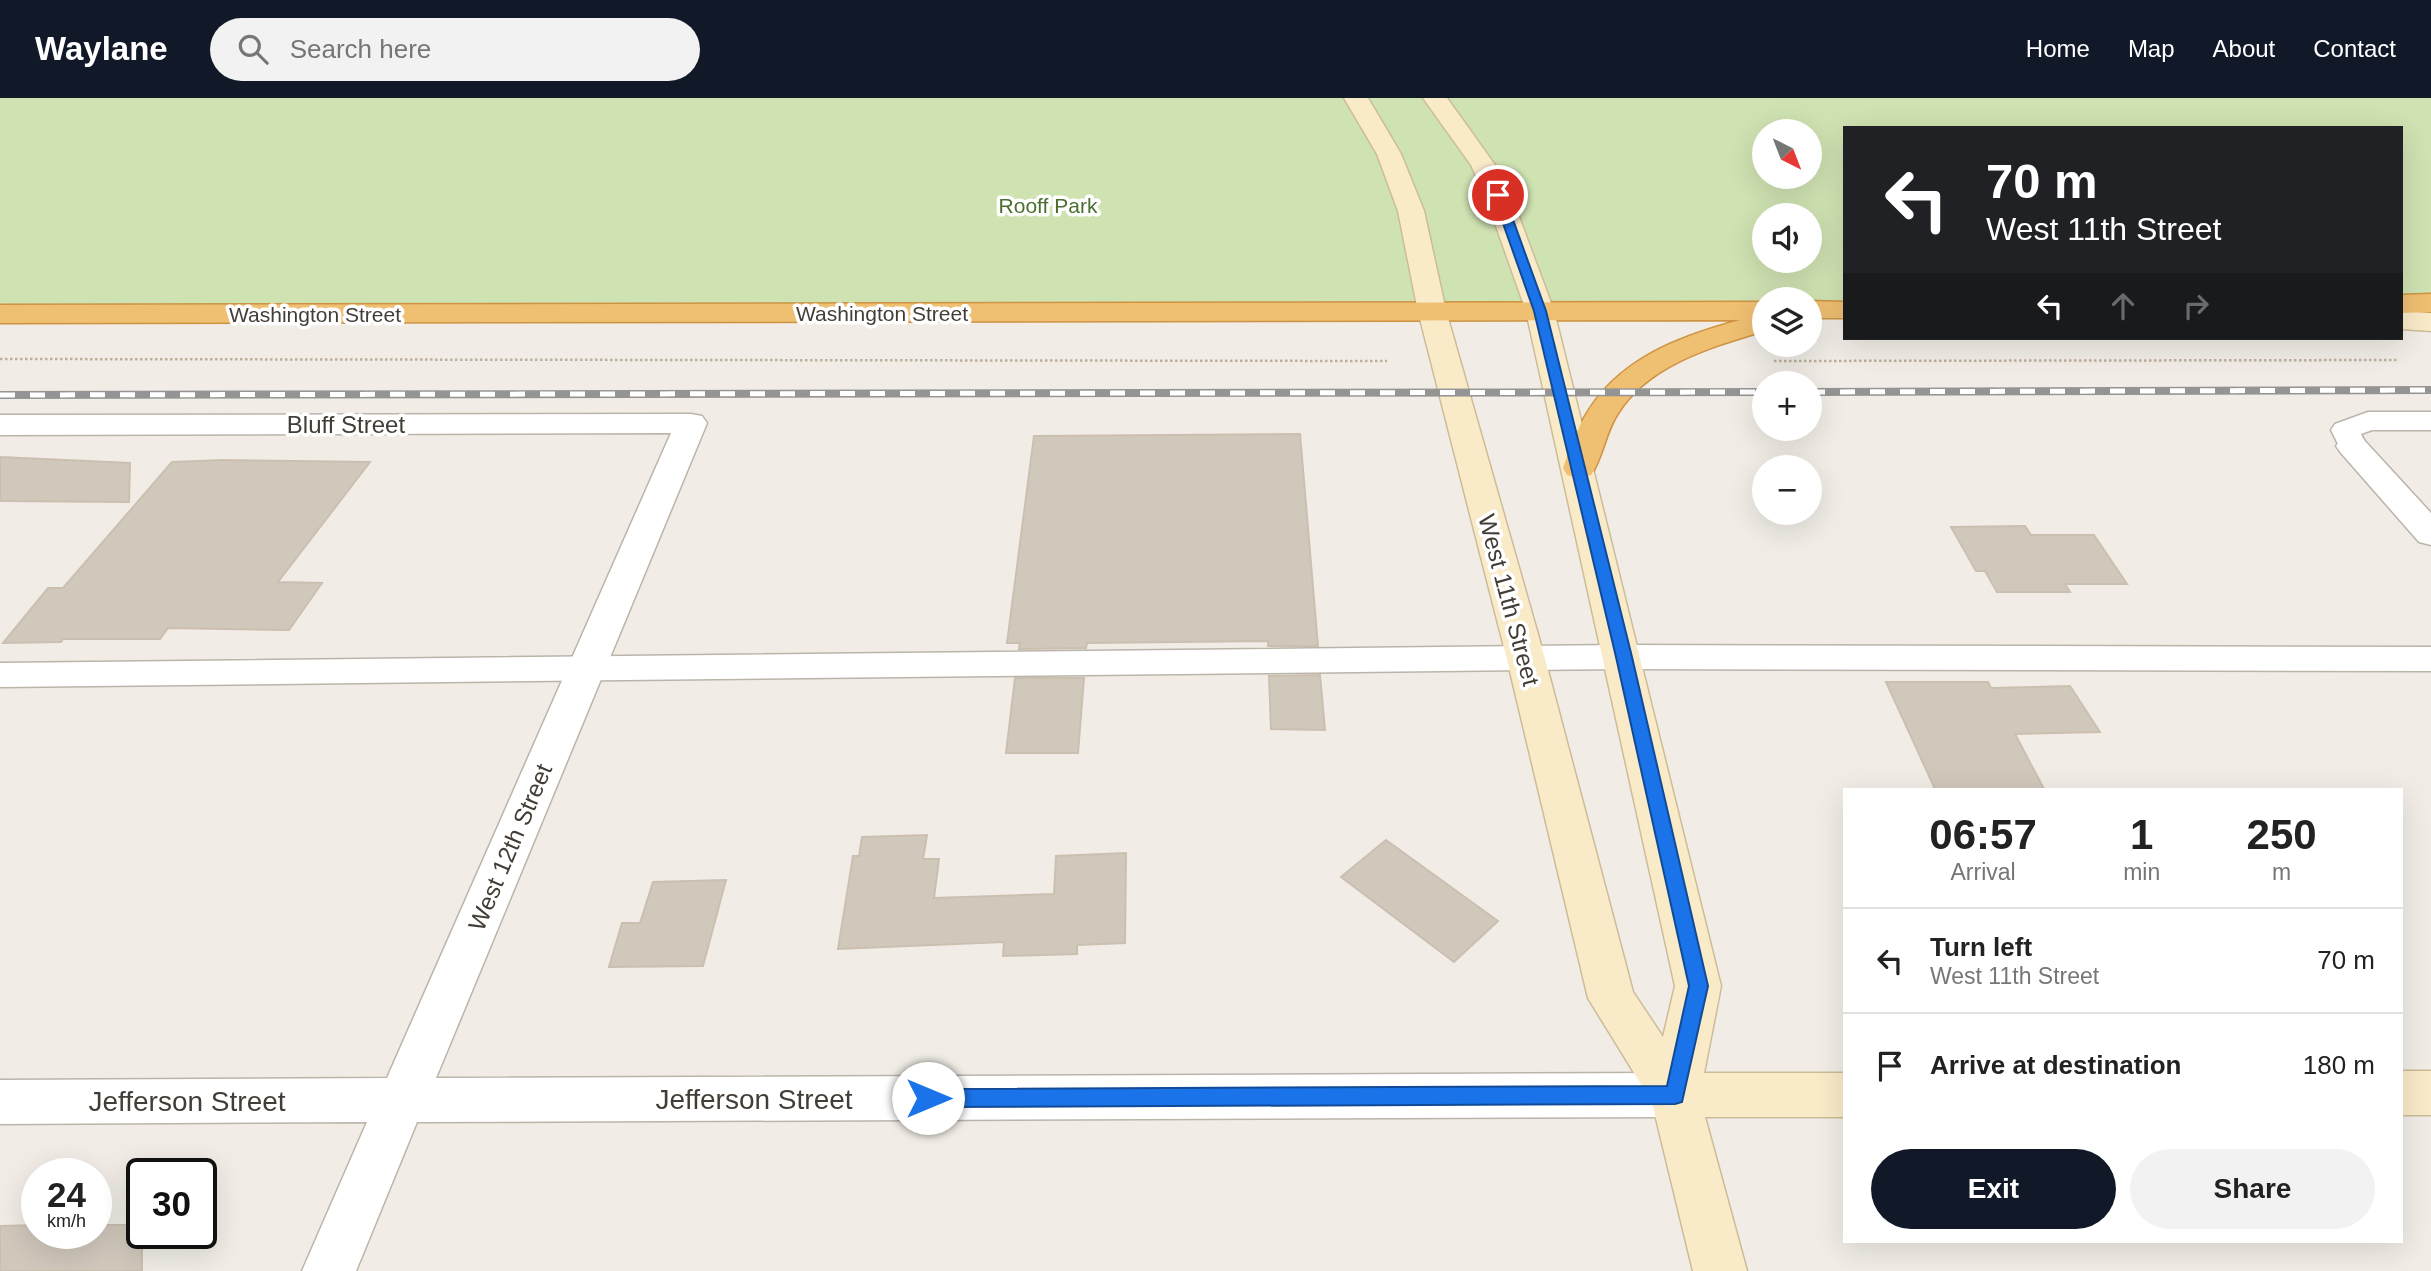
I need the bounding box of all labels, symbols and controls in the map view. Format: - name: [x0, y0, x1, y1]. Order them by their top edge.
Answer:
- search box: [210, 18, 700, 81]
- text: Waylane: [35, 30, 168, 67]
- icon: search: [234, 30, 272, 68]
- text: Search here: [290, 34, 431, 64]
- text: Home: [2026, 35, 2090, 62]
- text: Map: [2128, 35, 2175, 62]
- text: About: [2213, 35, 2275, 62]
- text: Contact: [2313, 35, 2396, 62]
- north arrow: [1752, 119, 1822, 189]
- map controls: [1752, 119, 1822, 525]
- icon: left: [1871, 154, 1962, 245]
- text: 70 m: [1986, 154, 2098, 208]
- pin: [1468, 165, 1528, 225]
- icon: arrive: [1479, 176, 1517, 214]
- park label: Rooff Park: [999, 194, 1098, 217]
- button: sound: [1752, 203, 1822, 273]
- text: West 11th Street: [1986, 211, 2221, 247]
- button: layers: [1752, 287, 1822, 357]
- icon: left: [2031, 287, 2069, 325]
- icon: ahead: [2104, 287, 2142, 325]
- icon: right: [2177, 287, 2215, 325]
- street label: Washington Street: [796, 302, 968, 325]
- street label: Washington Street: [229, 303, 401, 326]
- button: +: [1752, 371, 1822, 441]
- street label: Bluff Street: [287, 411, 405, 438]
- button: −: [1752, 455, 1822, 525]
- street label: West 11th Street: [1473, 511, 1545, 689]
- street label: West 12th Street: [463, 759, 557, 934]
- text: 06:57: [1929, 811, 2037, 858]
- text: 1: [2130, 811, 2153, 858]
- text: 250: [2247, 811, 2317, 858]
- text: Arrival: [1950, 859, 2016, 885]
- text: min: [2123, 859, 2160, 885]
- text: m: [2272, 859, 2291, 885]
- text: Turn left: [1930, 932, 2032, 962]
- icon: left: [1871, 942, 1909, 980]
- text: 70 m: [2317, 945, 2375, 975]
- text: West 11th Street: [1930, 963, 2099, 989]
- icon: arrive: [1871, 1047, 1909, 1085]
- text: Arrive at destination: [1930, 1050, 2181, 1080]
- text: 180 m: [2303, 1050, 2375, 1080]
- position arrow: [891, 1061, 965, 1135]
- street label: Jefferson Street: [655, 1084, 853, 1115]
- street label: Jefferson Street: [88, 1086, 286, 1117]
- button: Exit: [1871, 1149, 2116, 1229]
- button: Share: [2130, 1149, 2375, 1229]
- speed limit sign: 30: [126, 1158, 217, 1249]
- text: 24: [47, 1175, 86, 1214]
- text: km/h: [47, 1211, 86, 1231]

